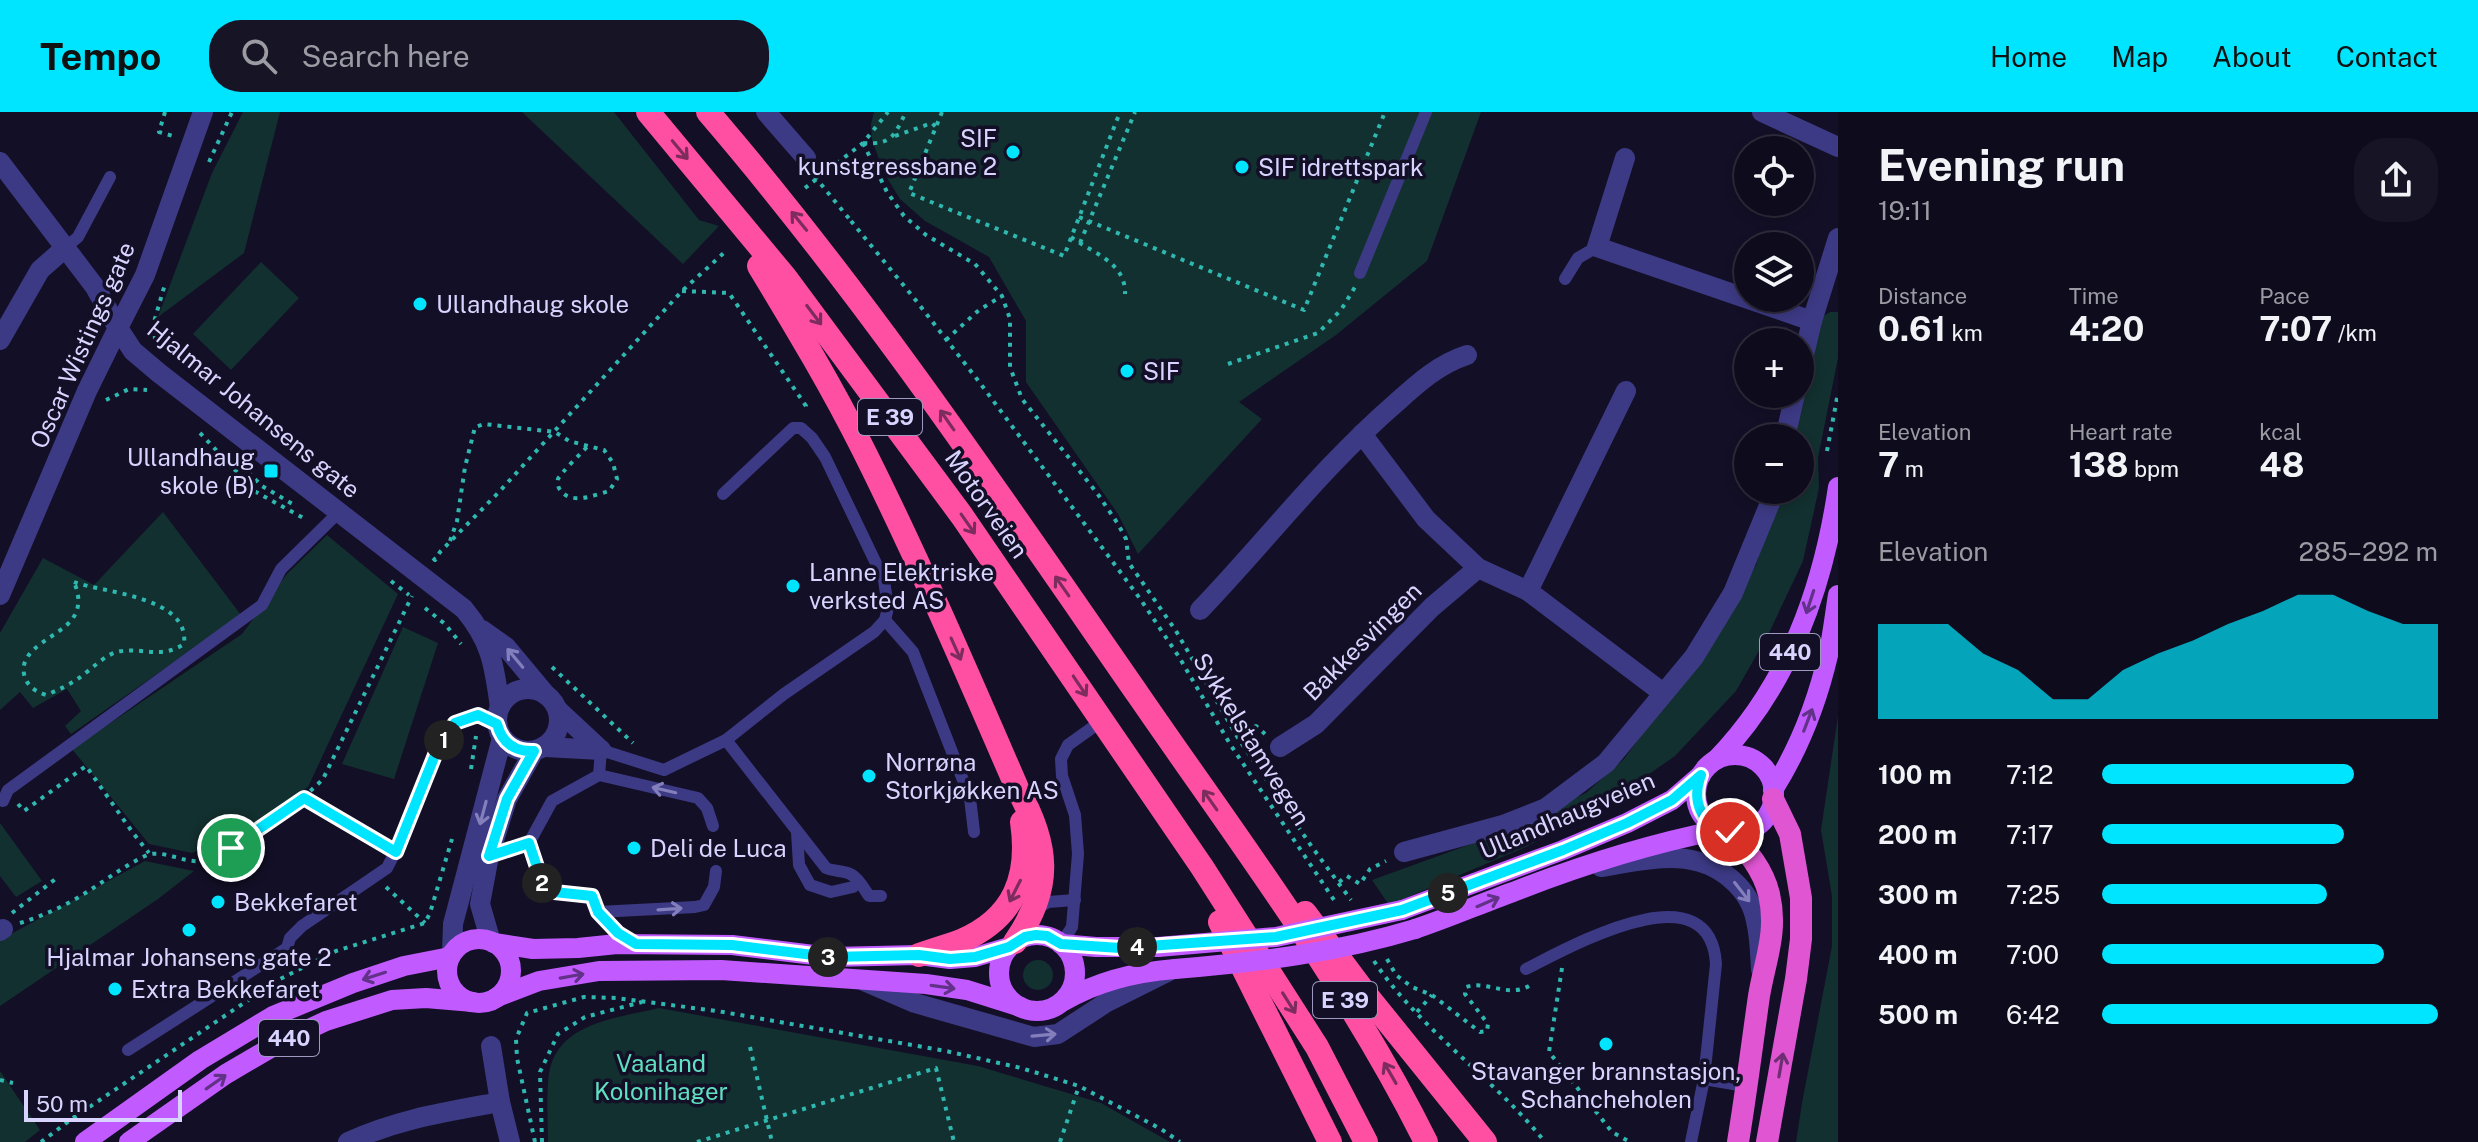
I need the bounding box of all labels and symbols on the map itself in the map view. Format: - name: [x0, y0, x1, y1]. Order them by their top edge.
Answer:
- place label: SIF kunstgressbane 2: [798, 124, 997, 180]
- one-way arrow: [671, 139, 689, 160]
- marker: SIF kunstgressbane 2: [1004, 143, 1022, 161]
- place label: SIF idrettspark: [1258, 153, 1423, 181]
- marker: SIF idrettspark: [1233, 158, 1251, 176]
- one-way arrow: [790, 211, 808, 232]
- street label: Oscar Wistings gate: [24, 238, 140, 452]
- place label: Ullandhaug skole: [436, 290, 629, 318]
- marker: Ullandhaug skole: [411, 295, 429, 313]
- one-way arrow: [805, 304, 822, 325]
- street label: Hjalmar Johansens gate: [142, 315, 366, 503]
- place label: SIF: [1143, 357, 1180, 385]
- marker: SIF: [1118, 362, 1136, 380]
- road number: E 39: [858, 399, 922, 435]
- one-way arrow: [939, 409, 955, 431]
- place label: Ullandhaug skole (B): [127, 443, 255, 499]
- street label: Motorveien: [940, 445, 1034, 563]
- marker: Ullandhaug skole (B): [262, 462, 280, 480]
- one-way arrow: [960, 513, 976, 535]
- place label: Lanne Elektriske verksted AS: [809, 558, 994, 614]
- one-way arrow: [1054, 575, 1071, 597]
- street label: Bakkesvingen: [1297, 576, 1427, 706]
- marker: Lanne Elektriske verksted AS: [784, 577, 802, 595]
- one-way arrow: [1802, 590, 1817, 615]
- road number: 440: [1760, 634, 1820, 670]
- one-way arrow: [950, 636, 965, 661]
- one-way arrow: [506, 648, 524, 669]
- street label: Sykkelstamvegen: [1188, 648, 1316, 830]
- one-way arrow: [1072, 675, 1088, 697]
- one-way arrow: [1802, 708, 1816, 733]
- pin: 1: [424, 720, 464, 760]
- place label: Norrøna Storkjøkken AS: [885, 748, 1059, 804]
- street label: Ullandhaugveien: [1475, 766, 1659, 864]
- marker: Norrøna Storkjøkken AS: [860, 767, 878, 785]
- one-way arrow: [652, 782, 677, 797]
- one-way arrow: [1202, 789, 1218, 811]
- pin: [1696, 798, 1764, 866]
- one-way arrow: [474, 800, 489, 826]
- pin: [197, 814, 265, 882]
- place label: Deli de Luca: [650, 834, 786, 862]
- marker: Deli de Luca: [625, 839, 643, 857]
- pin: 2: [522, 863, 562, 903]
- pin: 5: [1428, 873, 1468, 913]
- one-way arrow: [1007, 879, 1022, 903]
- one-way arrow: [1733, 881, 1750, 902]
- place label: Bekkefaret: [234, 888, 358, 916]
- marker: Bekkefaret: [209, 893, 227, 911]
- one-way arrow: [1475, 893, 1500, 908]
- one-way arrow: [656, 901, 683, 916]
- marker: Hjalmar Johansens gate 2: [180, 921, 198, 939]
- pin: 4: [1117, 927, 1157, 967]
- pin: 3: [808, 937, 848, 977]
- place label: Hjalmar Johansens gate 2: [46, 943, 332, 971]
- one-way arrow: [559, 967, 584, 982]
- one-way arrow: [362, 969, 388, 984]
- place label: Extra Bekkefaret: [131, 975, 320, 1003]
- marker: Extra Bekkefaret: [106, 980, 124, 998]
- one-way arrow: [930, 980, 955, 995]
- road number: E 39: [1313, 982, 1377, 1018]
- one-way arrow: [1282, 991, 1298, 1014]
- road number: 440: [259, 1020, 319, 1056]
- one-way arrow: [1030, 1027, 1057, 1042]
- marker: Stavanger brannstasjon, Schancheholen: [1597, 1035, 1615, 1053]
- park label: Vaaland Kolonihager: [594, 1049, 728, 1105]
- one-way arrow: [1774, 1053, 1789, 1078]
- place label: Stavanger brannstasjon, Schancheholen: [1471, 1057, 1741, 1113]
- one-way arrow: [1381, 1062, 1397, 1085]
- one-way arrow: [205, 1074, 227, 1090]
- scale bar: [24, 1086, 182, 1122]

